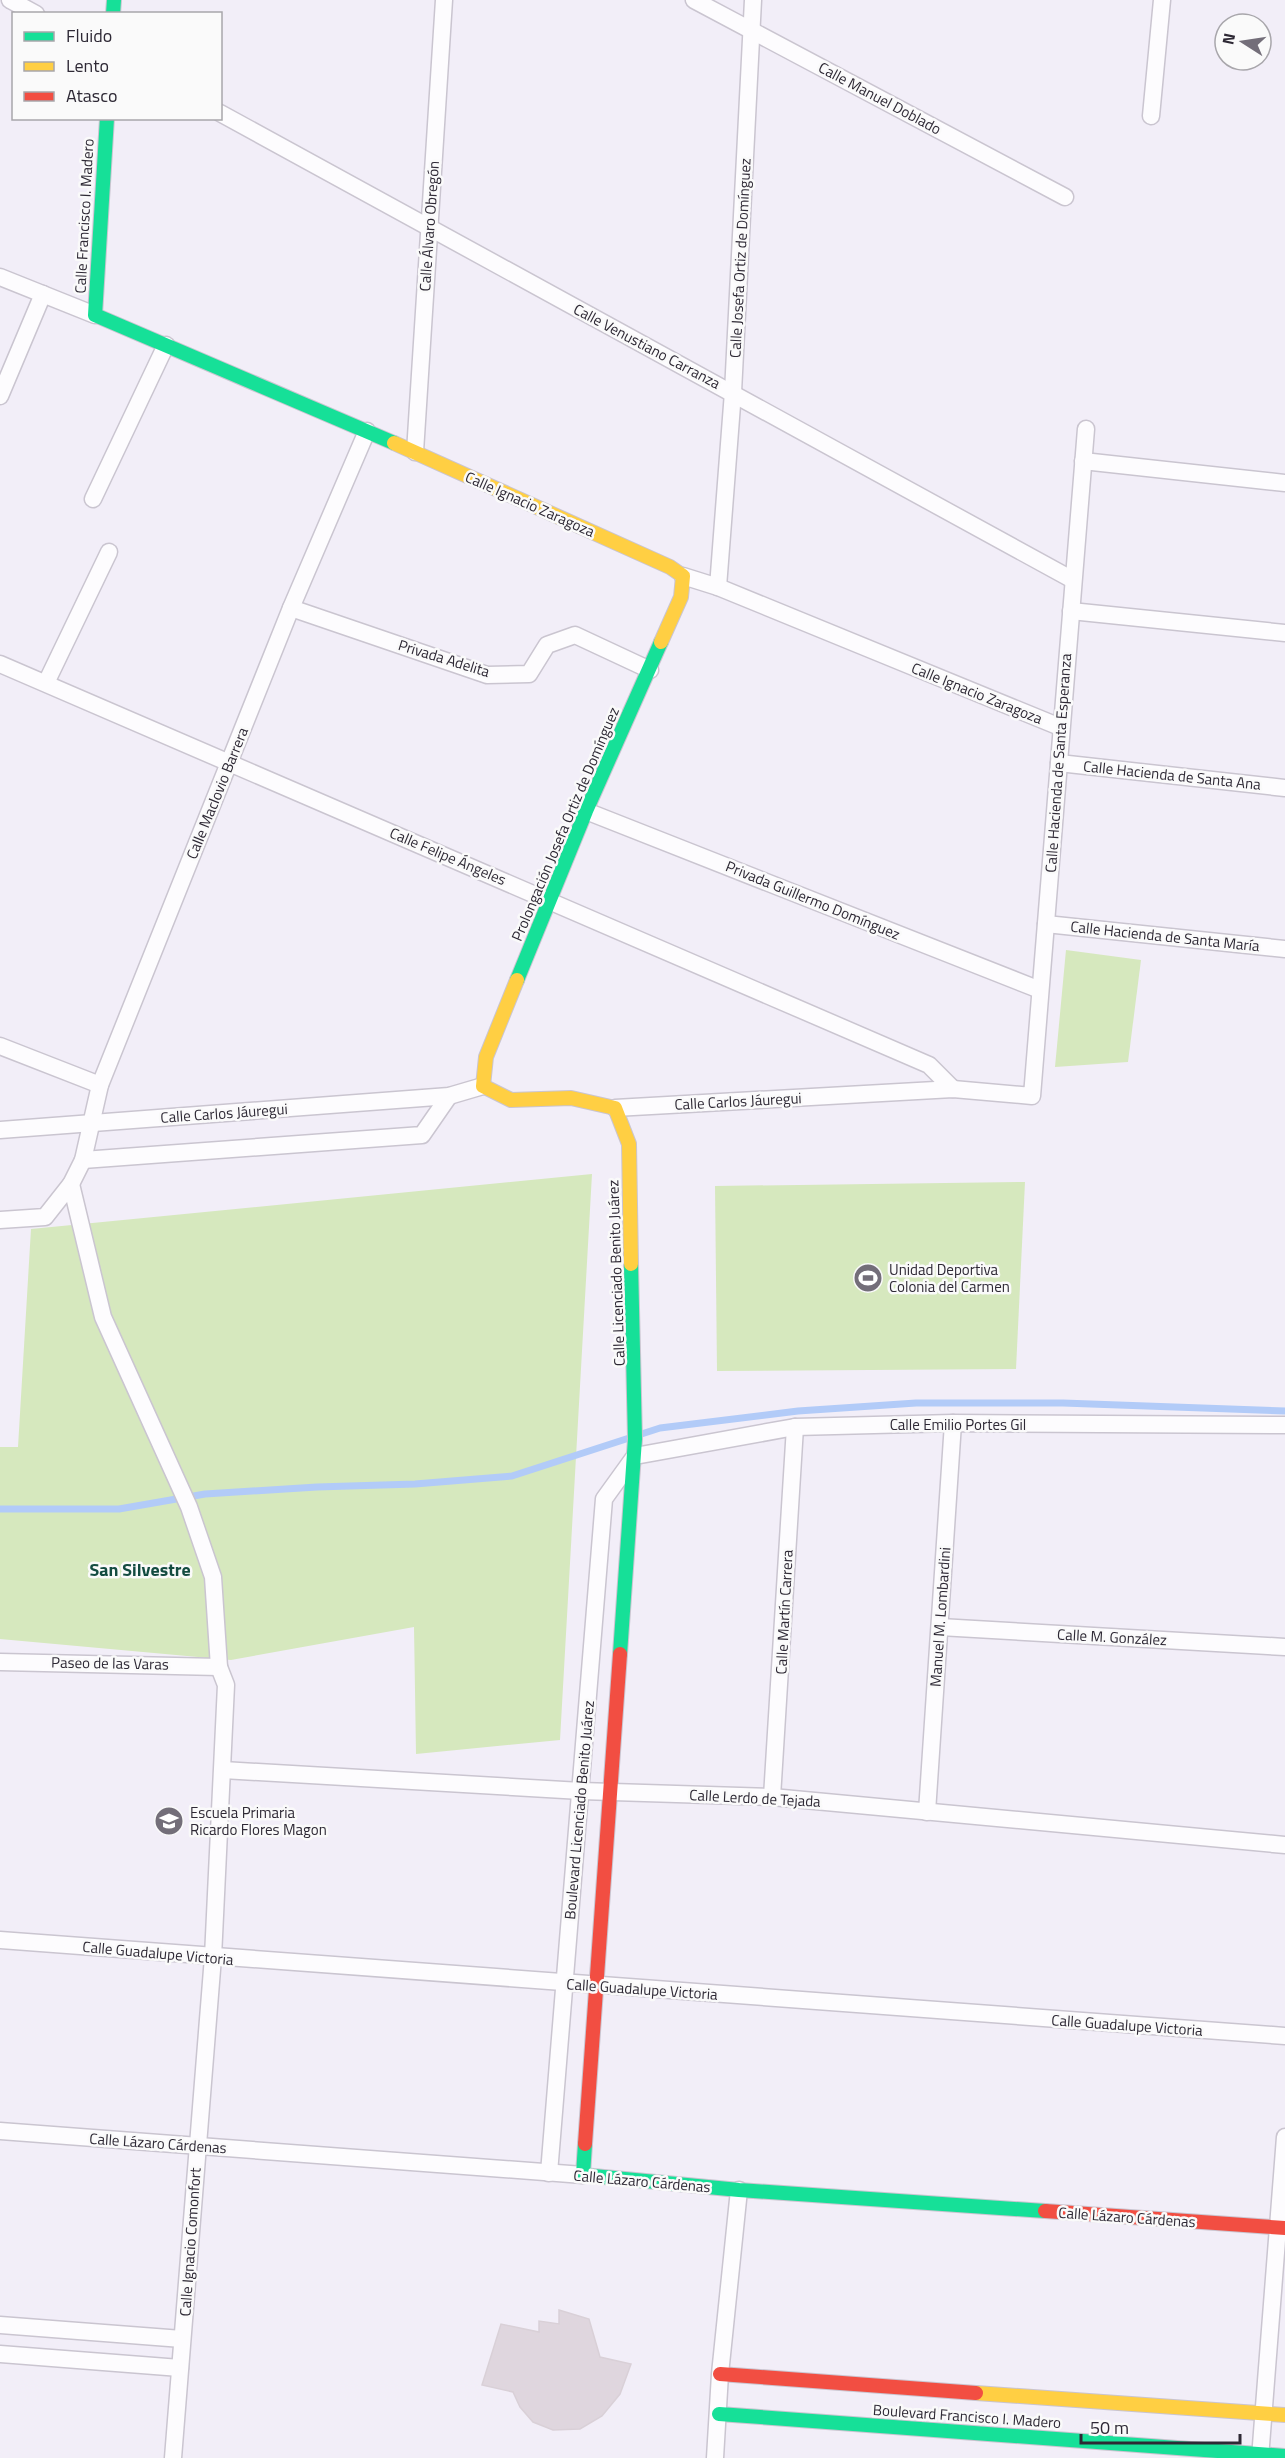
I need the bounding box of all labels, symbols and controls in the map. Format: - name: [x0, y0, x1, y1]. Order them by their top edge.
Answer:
- legend: [12, 12, 222, 120]
- north arrow: [1213, 12, 1273, 72]
- text: Fluido: [66, 22, 112, 49]
- text: N: [1215, 31, 1241, 47]
- text: Lento: [66, 52, 109, 79]
- street label: Calle Manuel Doblado: [814, 56, 946, 140]
- text: Atasco: [66, 82, 117, 109]
- street label: Calle Francisco I. Madero: [68, 138, 100, 294]
- street label: Calle Josefa Ortiz de Domínguez: [723, 157, 757, 359]
- street label: Calle Álvaro Obregón: [413, 160, 445, 292]
- street label: Calle Venustiano Carranza: [569, 297, 725, 395]
- street label: Calle Ignacio Zaragoza: [462, 465, 599, 543]
- street label: Privada Adelita: [395, 633, 493, 683]
- street label: Calle Hacienda de Santa Esperanza: [1039, 652, 1077, 873]
- street label: Calle Ignacio Zaragoza: [908, 656, 1046, 730]
- street label: Prolongación Josefa Ortiz de Domínguez: [505, 703, 625, 945]
- street label: Calle Maclovio Barrera: [180, 723, 254, 862]
- street label: Calle Hacienda de Santa Ana: [1082, 754, 1262, 796]
- street label: Calle Felipe Ángeles: [386, 821, 510, 891]
- street label: Privada Guillermo Domínguez: [722, 854, 904, 946]
- street label: Calle Hacienda de Santa María: [1069, 915, 1261, 957]
- street label: Calle Carlos Jáuregui: [674, 1086, 802, 1116]
- street label: Calle Carlos Jáuregui: [160, 1097, 288, 1129]
- street label: Calle Licenciado Benito Juárez: [601, 1179, 631, 1367]
- place label: Unidad Deportiva Colonia del Carmen: [889, 1258, 1010, 1298]
- sports icon: Unidad Deportiva Colonia del Carmen: [852, 1262, 884, 1294]
- street label: Calle Emilio Portes Gil: [890, 1413, 1026, 1436]
- street label: Manuel M. Lombardini: [924, 1546, 956, 1688]
- street label: Calle Martín Carrera: [769, 1549, 799, 1675]
- district label: San Silvestre: [89, 1556, 191, 1583]
- street label: Calle M. González: [1056, 1623, 1168, 1651]
- street label: Paseo de las Varas: [51, 1650, 169, 1676]
- street label: Boulevard Licenciado Benito Juárez: [558, 1699, 600, 1920]
- street label: Calle Lerdo de Tejada: [689, 1783, 822, 1813]
- place label: Escuela Primaria Ricardo Flores Magon: [190, 1801, 327, 1841]
- school or university icon: Escuela Primaria Ricardo Flores Magon: [153, 1805, 185, 1837]
- street label: Calle Guadalupe Victoria: [81, 1935, 235, 1971]
- street label: Calle Guadalupe Victoria: [566, 1972, 719, 2006]
- street label: Calle Guadalupe Victoria: [1051, 2008, 1204, 2042]
- street label: Calle Lázaro Cárdenas: [89, 2127, 227, 2159]
- street label: Calle Lázaro Cárdenas: [573, 2164, 712, 2198]
- street label: Calle Ignacio Comonfort: [173, 2166, 207, 2317]
- street label: Calle Lázaro Cárdenas: [1058, 2201, 1196, 2233]
- street label: Boulevard Francisco I. Madero: [872, 2398, 1062, 2434]
- scale bar: [1081, 2407, 1240, 2445]
- text: 50 m: [1090, 2414, 1129, 2441]

